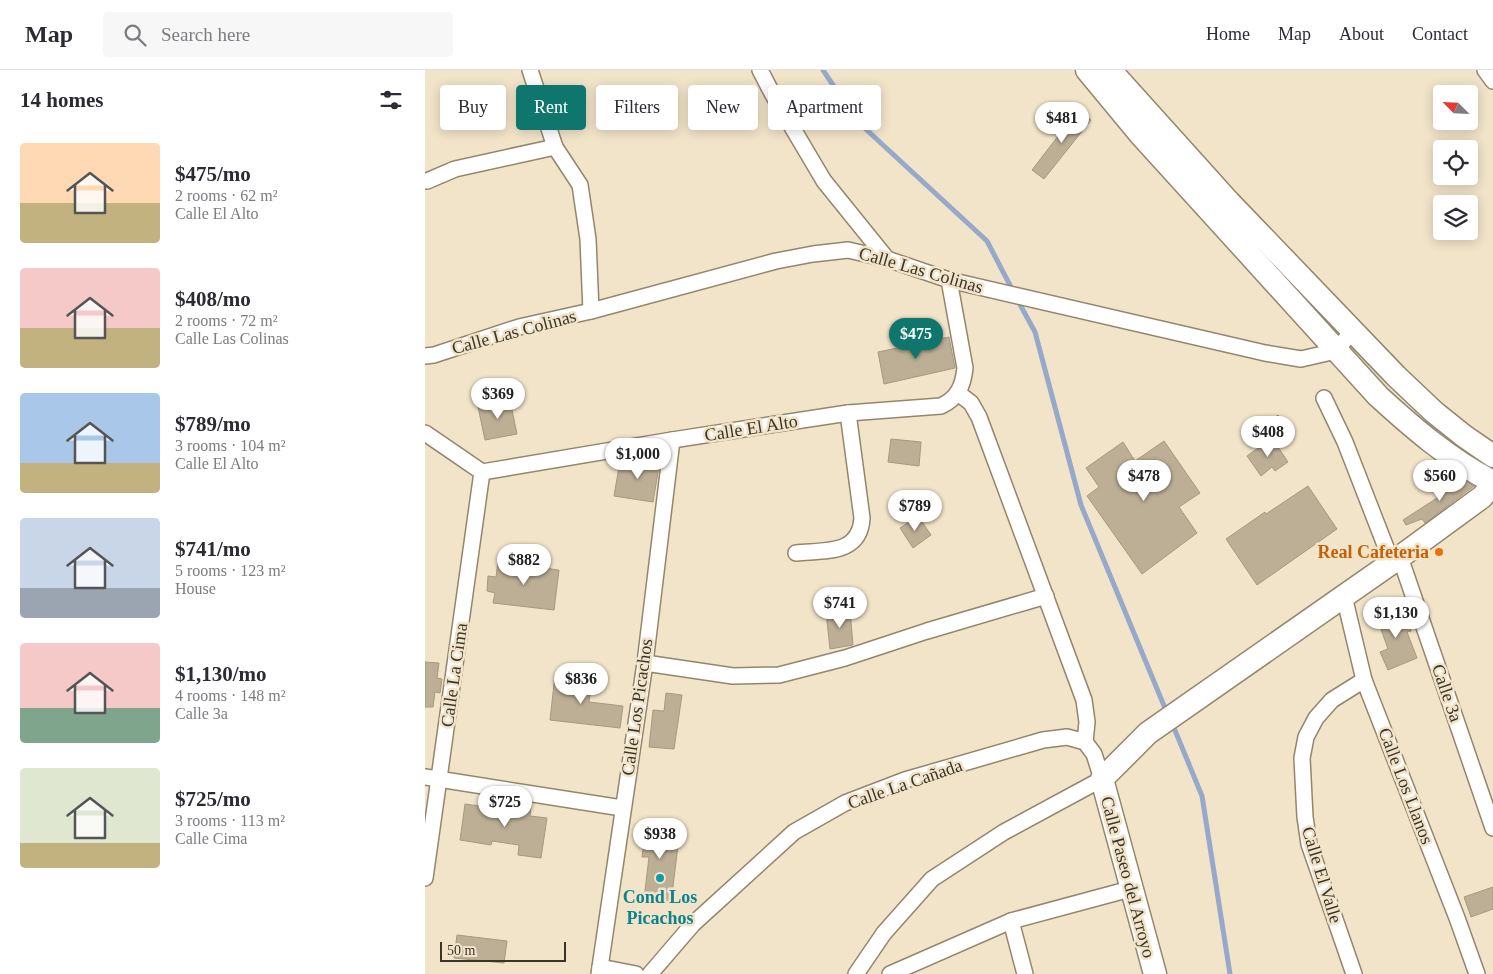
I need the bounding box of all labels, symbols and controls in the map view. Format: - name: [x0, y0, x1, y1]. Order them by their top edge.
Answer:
- search box: [103, 12, 453, 57]
- text: Map: [25, 21, 73, 47]
- icon: search: [121, 21, 149, 49]
- text: Search here: [161, 24, 250, 45]
- text: Home: [1206, 24, 1250, 44]
- text: Map: [1278, 24, 1311, 44]
- text: About: [1339, 24, 1384, 44]
- text: Contact: [1412, 24, 1468, 44]
- chip: Buy: [440, 85, 506, 130]
- chip: Rent: [516, 85, 586, 130]
- chip: Filters: [596, 85, 678, 130]
- chip: New: [688, 85, 758, 130]
- chip: Apartment: [768, 85, 881, 130]
- north arrow: [1433, 85, 1477, 130]
- map controls: [1433, 85, 1478, 240]
- icon: filters: [377, 86, 405, 114]
- text: 14 homes: [20, 88, 103, 112]
- pin: $481: [1032, 102, 1092, 144]
- text: $481: [1046, 109, 1078, 126]
- button: locate: [1433, 140, 1478, 185]
- text: $475/mo: [175, 162, 251, 186]
- icon: home: [60, 163, 120, 223]
- text: 2 rooms · 62 m²: [175, 187, 278, 204]
- button: layers: [1433, 195, 1478, 240]
- text: Calle El Alto: [175, 205, 259, 222]
- street label: Calle Las Colinas: [857, 243, 985, 297]
- text: $408/mo: [175, 287, 251, 311]
- icon: home: [60, 288, 120, 348]
- street label: Calle Las Colinas: [450, 306, 578, 358]
- text: 2 rooms · 72 m²: [175, 312, 278, 329]
- pin: $475: [886, 318, 946, 360]
- text: $475: [900, 325, 932, 342]
- text: Calle Las Colinas: [175, 330, 289, 347]
- pin: $369: [468, 378, 528, 420]
- text: $369: [482, 385, 514, 402]
- street label: Calle El Alto: [703, 411, 799, 445]
- text: $789/mo: [175, 412, 251, 436]
- icon: home: [60, 413, 120, 473]
- pin: $408: [1238, 416, 1298, 458]
- text: $408: [1252, 423, 1284, 440]
- text: 3 rooms · 104 m²: [175, 437, 286, 454]
- pin: $1,000: [597, 438, 679, 480]
- text: $1,000: [616, 445, 660, 462]
- text: Calle El Alto: [175, 455, 259, 472]
- pin: $478: [1114, 460, 1174, 502]
- pin: $560: [1410, 460, 1470, 502]
- text: $478: [1128, 467, 1160, 484]
- text: $560: [1424, 467, 1456, 484]
- pin: $789: [885, 490, 945, 532]
- text: $789: [899, 497, 931, 514]
- text: $741/mo: [175, 537, 251, 561]
- icon: home: [60, 538, 120, 598]
- place label: Real Cafeteria: [1318, 542, 1429, 562]
- pin: $882: [494, 544, 554, 586]
- marker: Real Cafeteria: [1433, 546, 1445, 558]
- text: $882: [508, 551, 540, 568]
- text: 5 rooms · 123 m²: [175, 562, 286, 579]
- text: House: [175, 580, 216, 597]
- pin: $741: [810, 586, 870, 629]
- text: $741: [824, 594, 856, 611]
- pin: $1,130: [1355, 596, 1437, 639]
- text: $1,130: [1374, 604, 1418, 621]
- street label: Calle La Cima: [437, 622, 471, 728]
- street label: Calle Los Picachos: [617, 637, 657, 777]
- text: $1,130/mo: [175, 662, 267, 686]
- pin: $836: [551, 662, 611, 705]
- street label: Calle 3a: [1428, 662, 1466, 724]
- icon: home: [60, 663, 120, 723]
- text: $836: [565, 670, 597, 687]
- text: 4 rooms · 148 m²: [175, 687, 286, 704]
- text: Calle 3a: [175, 705, 228, 722]
- street label: Calle Los Llanos: [1375, 725, 1437, 847]
- street label: Calle La Cañada: [845, 755, 965, 813]
- pin: $725: [475, 786, 535, 828]
- text: $725/mo: [175, 787, 251, 811]
- icon: home: [60, 788, 120, 848]
- text: $725: [489, 793, 521, 810]
- street label: Calle Paseo del Arroyo: [1097, 794, 1159, 960]
- text: 3 rooms · 113 m²: [175, 812, 285, 829]
- pin: $938: [630, 818, 690, 860]
- street label: Calle El Valle: [1298, 824, 1346, 926]
- text: $938: [644, 825, 676, 842]
- text: Calle Cima: [175, 830, 247, 847]
- marker: Cond Los Picachos: [654, 872, 666, 884]
- place label: Cond Los Picachos: [623, 887, 697, 928]
- scale bar: [440, 939, 566, 962]
- text: 50 m: [447, 943, 475, 958]

